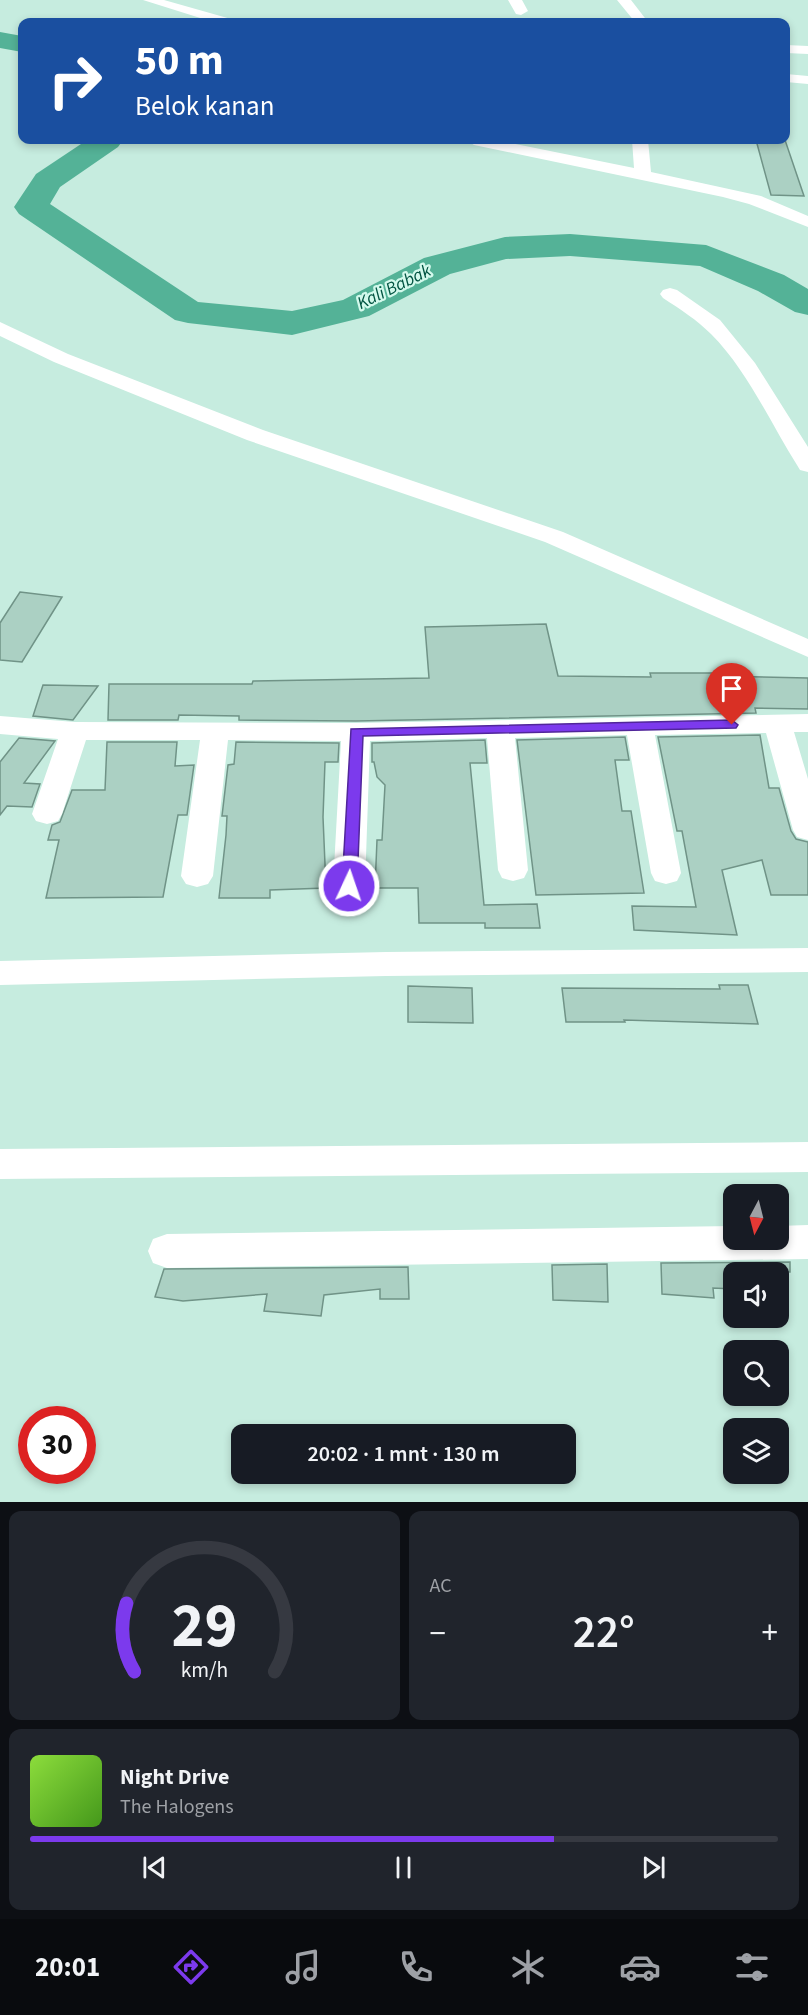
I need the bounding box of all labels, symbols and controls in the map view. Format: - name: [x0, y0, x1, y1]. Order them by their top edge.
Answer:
- text: 50 m: [135, 31, 224, 91]
- icon: right: [36, 42, 114, 120]
- text: Belok kanan: [135, 87, 274, 126]
- water label: Kali Babak: [353, 258, 436, 316]
- pin: [706, 663, 757, 725]
- icon: arrive: [715, 672, 748, 705]
- position arrow: [317, 854, 381, 918]
- north arrow: [723, 1184, 789, 1250]
- map controls: [723, 1184, 789, 1484]
- button: sound: [723, 1262, 789, 1328]
- button: search: [723, 1340, 789, 1406]
- speed limit sign: 30: [18, 1406, 96, 1484]
- button: layers: [723, 1418, 789, 1484]
- text: 20:02 · 1 mnt · 130 m: [307, 1438, 500, 1470]
- text: AC: [430, 1572, 452, 1600]
- text: 29: [171, 1582, 237, 1671]
- text: 22°: [573, 1601, 635, 1665]
- text: −: [430, 1610, 446, 1657]
- text: +: [762, 1610, 778, 1657]
- text: km/h: [180, 1656, 228, 1687]
- text: Night Drive: [120, 1761, 229, 1793]
- text: The Halogens: [120, 1793, 234, 1821]
- icon: previous: [138, 1851, 171, 1884]
- icon: pause: [387, 1851, 420, 1884]
- icon: next: [637, 1851, 670, 1884]
- icon: directions: [170, 1946, 212, 1988]
- icon: music: [282, 1946, 324, 1988]
- icon: phone: [395, 1946, 437, 1988]
- icon: climate: [507, 1946, 549, 1988]
- icon: car: [619, 1946, 661, 1988]
- icon: filters: [731, 1946, 773, 1988]
- text: 20:01: [35, 1948, 100, 1987]

